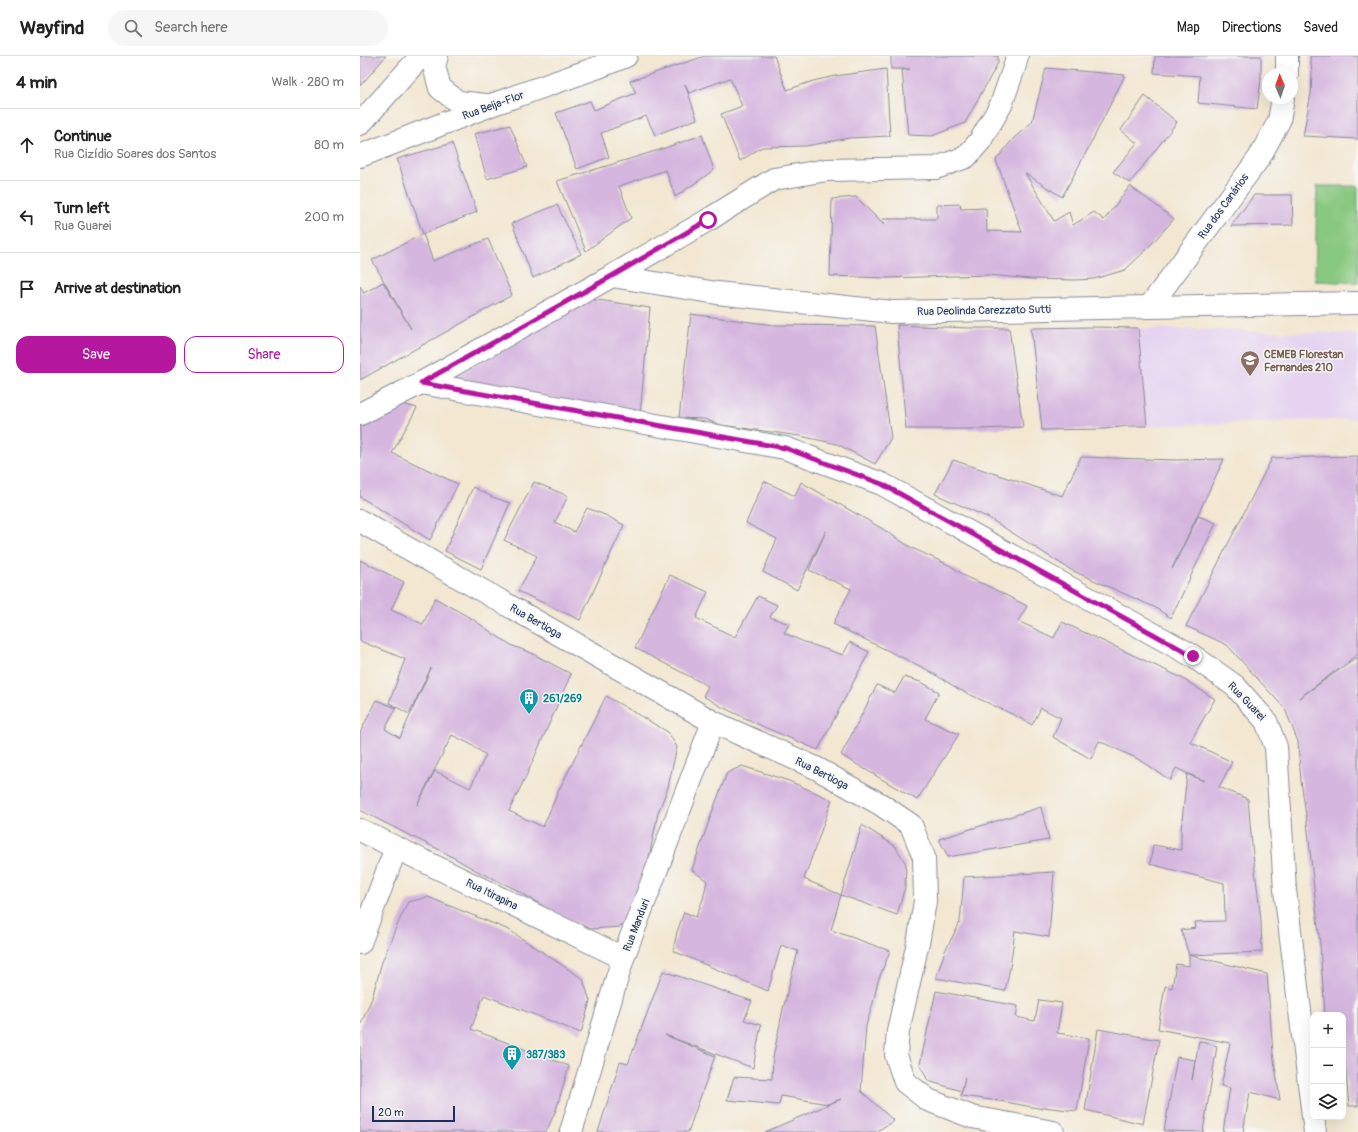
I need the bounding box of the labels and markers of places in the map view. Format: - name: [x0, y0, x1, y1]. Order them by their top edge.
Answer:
- place label: CEMEB Florestan Fernandes 210: [1264, 348, 1343, 374]
- school or university icon: CEMEB Florestan Fernandes 210: [1239, 349, 1261, 377]
- building icon: 261/269: [518, 687, 540, 715]
- place label: 261/269: [543, 692, 582, 705]
- building icon: 387/383: [501, 1043, 523, 1071]
- place label: 387/383: [526, 1048, 565, 1061]

